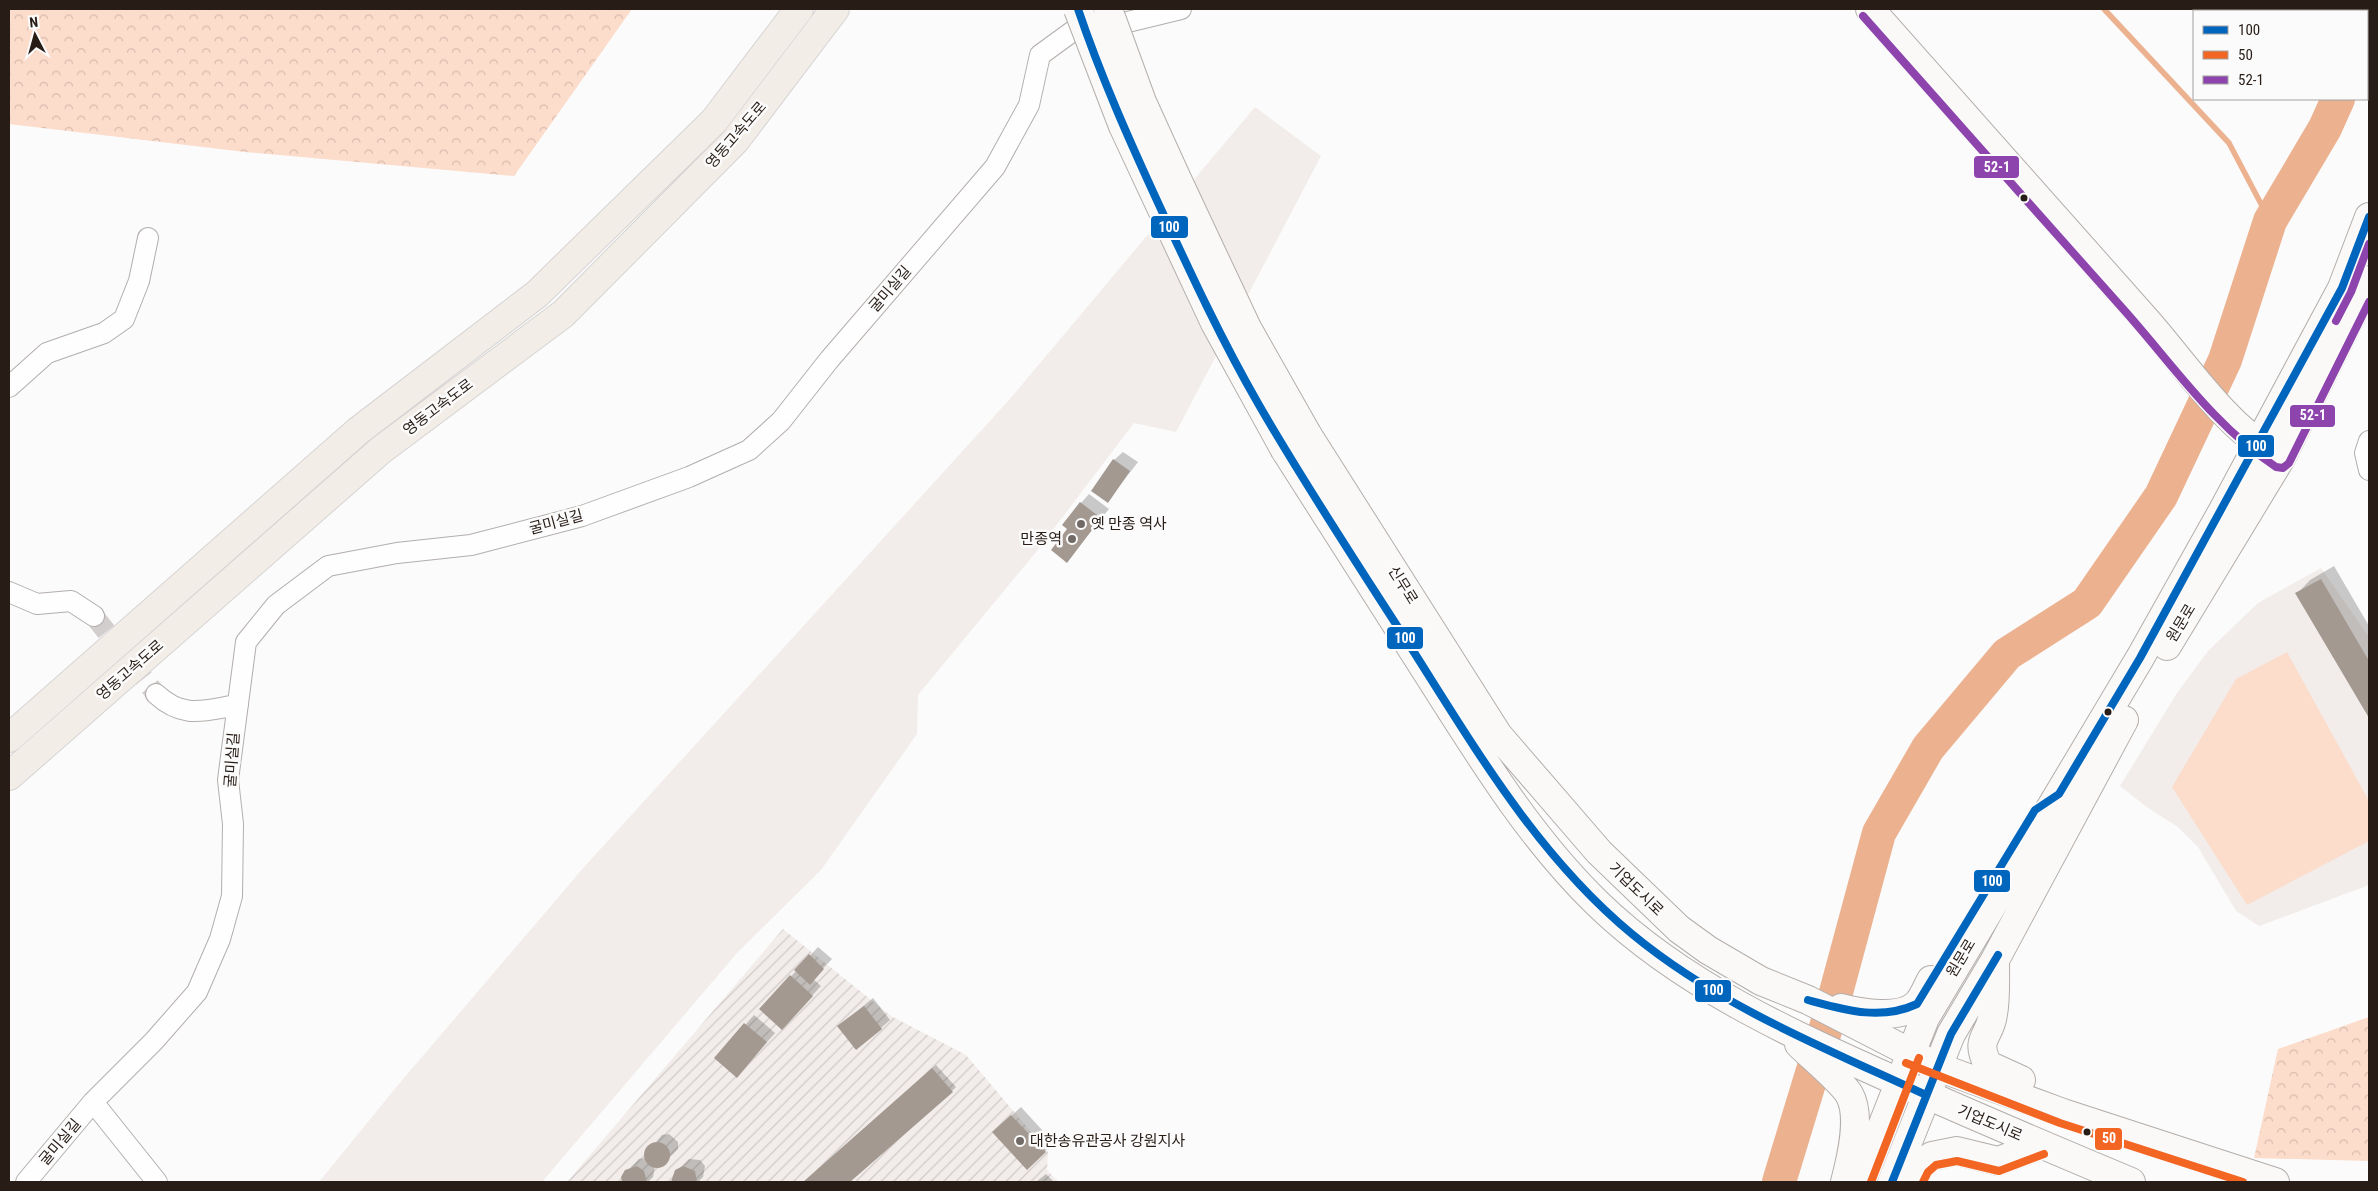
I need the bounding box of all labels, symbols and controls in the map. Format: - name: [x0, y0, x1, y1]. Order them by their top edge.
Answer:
- north arrow: [10, 10, 60, 60]
- legend: [2193, 10, 2368, 100]
- text: N: [29, 14, 39, 30]
- text: 100: [2238, 21, 2260, 39]
- text: 50: [2238, 46, 2253, 64]
- text: 52-1: [2238, 71, 2264, 89]
- street label: 영동고속도로: [702, 98, 770, 172]
- line badge: 52-1: [1973, 155, 2020, 179]
- text: 52-1: [1984, 159, 2010, 175]
- unlabelled marker: [2019, 193, 2029, 203]
- line badge: 100: [1150, 215, 1189, 239]
- text: 100: [1158, 219, 1180, 235]
- street label: 굴미실길: [865, 262, 915, 316]
- street label: 영동고속도로: [400, 375, 476, 439]
- line badge: 52-1: [2289, 404, 2336, 428]
- text: 52-1: [2300, 407, 2326, 423]
- line badge: 100: [2237, 434, 2275, 458]
- text: 100: [2245, 438, 2267, 454]
- street label: 굴미실길: [527, 506, 585, 538]
- place label: 옛 만종 역사: [1091, 515, 1167, 533]
- marker: 옛 만종 역사: [1075, 518, 1087, 530]
- place label: 만종역: [1021, 530, 1062, 548]
- marker: 만종역: [1066, 533, 1078, 545]
- street label: 신무로: [1384, 563, 1422, 607]
- street label: 원문로: [2163, 601, 2199, 645]
- line badge: 100: [1386, 626, 1424, 650]
- text: 100: [1394, 630, 1416, 646]
- street label: 영동고속도로: [93, 636, 167, 704]
- unlabelled marker: [2103, 707, 2113, 717]
- street label: 굴미실길: [221, 732, 243, 788]
- street label: 기업도시로: [1605, 859, 1667, 919]
- line badge: 100: [1973, 869, 2011, 893]
- text: 100: [1981, 873, 2003, 889]
- street label: 원문로: [1943, 936, 1979, 980]
- line badge: 100: [1694, 979, 1732, 1003]
- text: 100: [1702, 982, 1724, 998]
- street label: 기업도시로: [1955, 1101, 2025, 1145]
- street label: 굴미실길: [35, 1115, 85, 1169]
- unlabelled marker: [2082, 1127, 2092, 1137]
- line badge: 50: [2094, 1127, 2123, 1151]
- text: 50: [2102, 1130, 2116, 1146]
- place label: 대한송유관공사 강원지사: [1030, 1132, 1185, 1150]
- marker: 대한송유관공사 강원지사: [1014, 1135, 1026, 1147]

